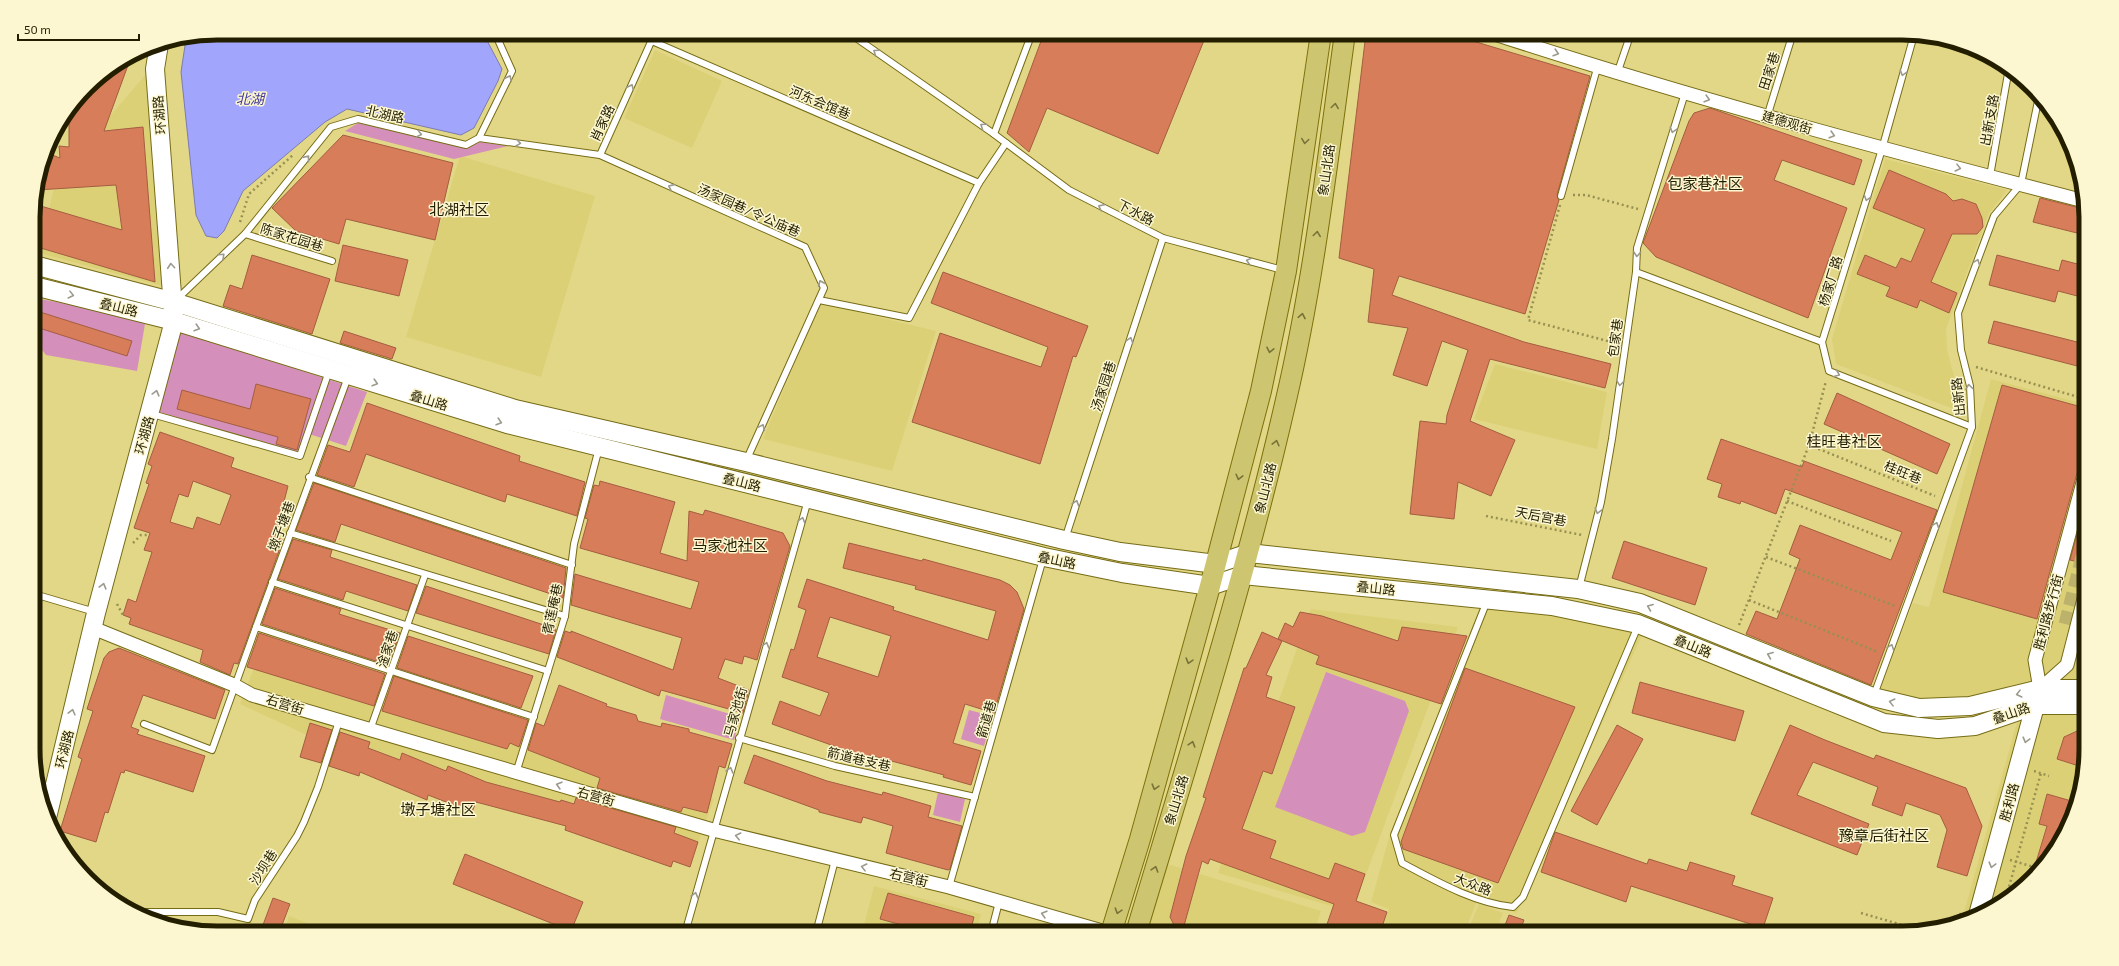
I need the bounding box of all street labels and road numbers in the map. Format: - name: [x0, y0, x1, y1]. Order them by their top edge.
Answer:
- street label: 田家巷: [1755, 50, 1783, 92]
- street label: 河东会馆巷: [787, 82, 853, 122]
- street label: 出新支路: [1977, 93, 2001, 147]
- street label: 环湖路: [149, 95, 169, 135]
- street label: 北湖路: [364, 102, 406, 126]
- street label: 肖家路: [587, 102, 617, 144]
- street label: 建德观街: [1760, 107, 1814, 137]
- street label: 象山北路: [1314, 143, 1338, 197]
- street label: 汤家园巷/令公庙巷: [695, 180, 803, 240]
- street label: 下水路: [1115, 196, 1157, 228]
- street label: 陈家花园巷: [259, 220, 325, 254]
- street label: 杨家厂路: [1815, 254, 1845, 308]
- street label: 叠山路: [98, 295, 140, 319]
- street label: 包家巷: [1604, 318, 1626, 358]
- street label: 汤家园巷: [1087, 359, 1119, 413]
- street label: 出新路: [1948, 377, 1968, 417]
- street label: 叠山路: [408, 387, 450, 413]
- street label: 环湖路: [131, 414, 157, 456]
- street label: 桂旺巷: [1882, 457, 1924, 487]
- street label: 象山北路: [1251, 461, 1279, 515]
- street label: 叠山路: [721, 470, 763, 494]
- street label: 墩子塘巷: [265, 499, 297, 553]
- street label: 天后宫巷: [1514, 503, 1568, 529]
- street label: 叠山路: [1036, 548, 1078, 572]
- street label: 胜利路步行街: [2030, 572, 2066, 652]
- street label: 叠山路: [1356, 578, 1396, 598]
- street label: 青莲庵巷: [539, 582, 565, 636]
- street label: 淦家巷: [373, 628, 401, 670]
- street label: 叠山路: [1672, 631, 1714, 661]
- street label: 马家池街: [720, 685, 750, 739]
- street label: 右营街: [264, 691, 306, 717]
- street label: 箭道巷: [973, 698, 999, 740]
- street label: 叠山路: [1990, 699, 2032, 727]
- street label: 环湖路: [52, 728, 76, 770]
- street label: 箭道巷支巷: [826, 744, 892, 774]
- street label: 象山北路: [1161, 773, 1191, 827]
- street label: 胜利路: [1996, 781, 2022, 823]
- street label: 右营街: [575, 783, 617, 809]
- street label: 沙坝巷: [246, 846, 280, 888]
- street label: 右营街: [888, 865, 930, 889]
- street label: 大众路: [1452, 870, 1494, 898]

